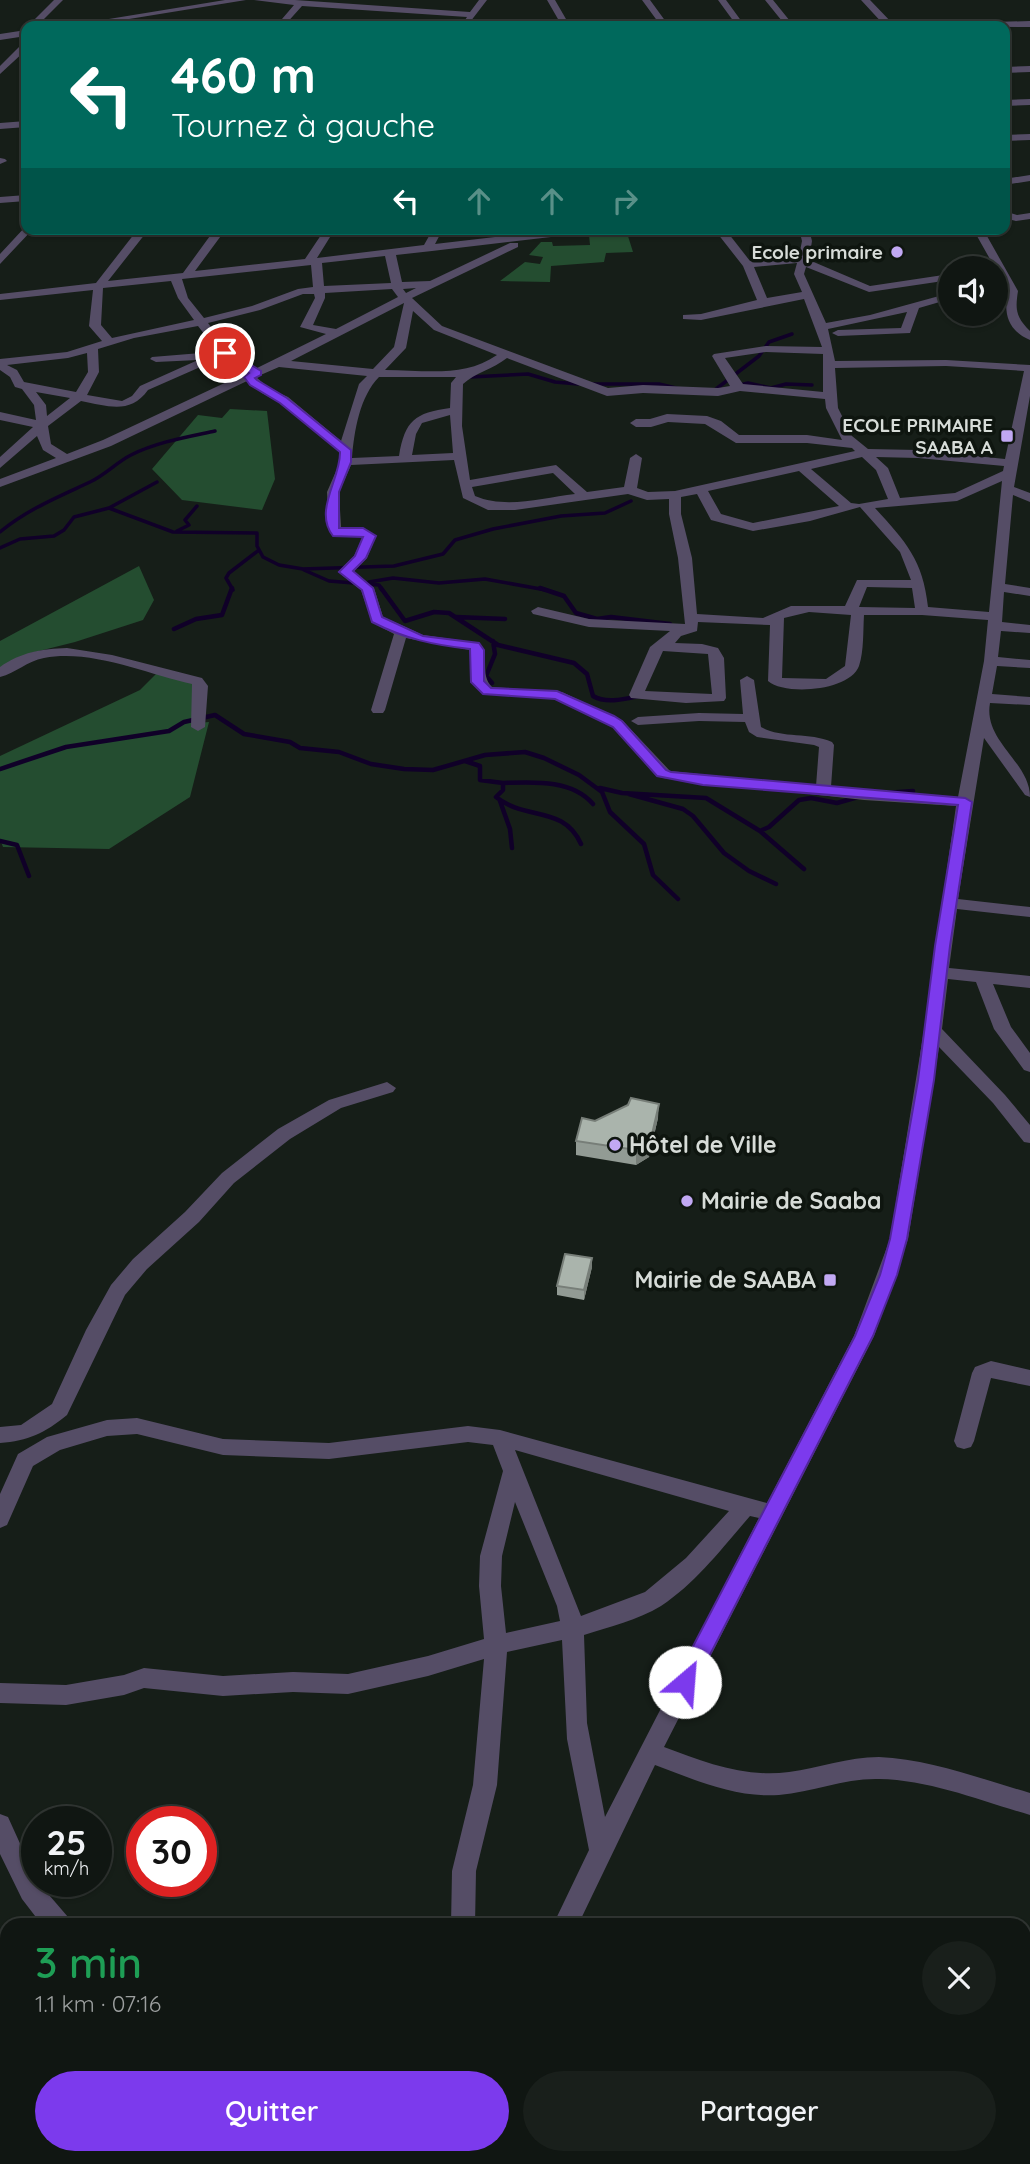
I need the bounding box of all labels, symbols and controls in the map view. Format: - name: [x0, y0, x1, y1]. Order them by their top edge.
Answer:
- text: 460 m: [171, 44, 316, 105]
- icon: left: [56, 49, 147, 140]
- text: Tournez à gauche: [171, 105, 435, 145]
- icon: left: [387, 182, 425, 220]
- icon: ahead: [460, 182, 498, 220]
- icon: ahead: [533, 182, 571, 220]
- icon: right: [606, 182, 644, 220]
- place label: Ecole primaire: [751, 240, 883, 264]
- marker: Ecole primaire: [889, 244, 905, 260]
- map controls: [938, 256, 1008, 326]
- button: sound: [938, 256, 1008, 326]
- pin: [195, 323, 255, 383]
- icon: arrive: [206, 334, 244, 372]
- place label: ECOLE PRIMAIRE SAABA A: [842, 413, 993, 459]
- marker: ECOLE PRIMAIRE SAABA A: [999, 428, 1015, 444]
- place label: Hôtel de Ville: [629, 1130, 777, 1159]
- marker: Hôtel de Ville: [607, 1137, 623, 1153]
- place label: Mairie de Saaba: [701, 1186, 881, 1215]
- marker: Mairie de Saaba: [679, 1193, 695, 1209]
- place label: Mairie de SAABA: [635, 1265, 816, 1294]
- marker: Mairie de SAABA: [822, 1272, 838, 1288]
- position arrow: [648, 1645, 722, 1719]
- speed limit sign: 30: [126, 1806, 217, 1897]
- text: 25: [46, 1820, 87, 1864]
- text: km/h: [44, 1857, 89, 1880]
- text: 3 min: [35, 1936, 142, 1989]
- button: close: [922, 1941, 996, 2015]
- text: 1.1 km · 07:16: [35, 1989, 161, 2018]
- button: Quitter: [35, 2071, 509, 2151]
- button: Partager: [523, 2071, 996, 2151]

